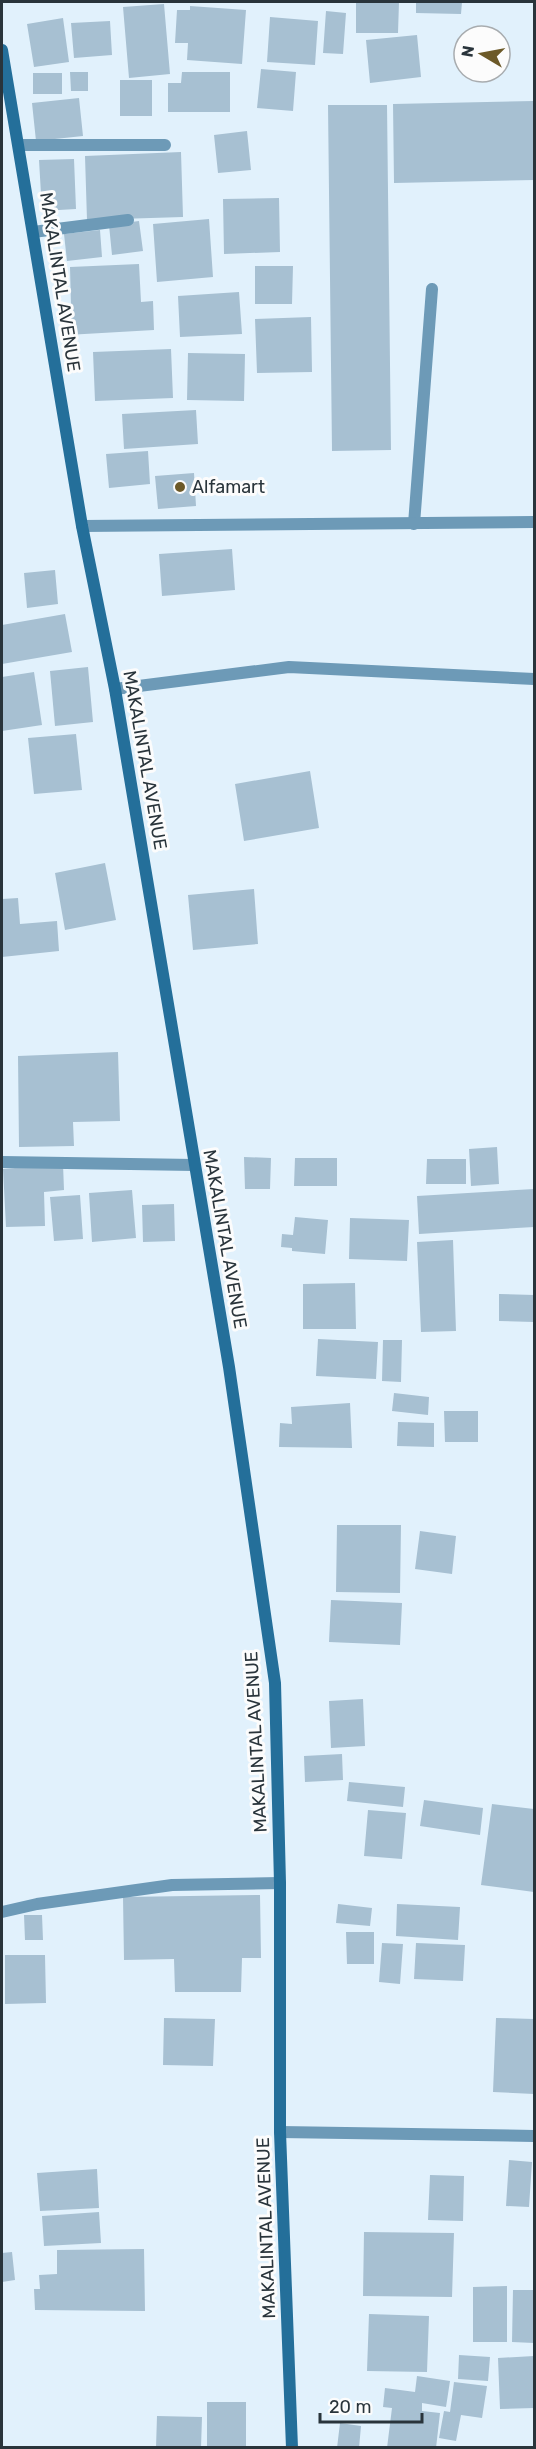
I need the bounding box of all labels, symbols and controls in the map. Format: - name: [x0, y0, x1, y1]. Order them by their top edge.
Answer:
- north arrow: [452, 24, 512, 84]
- text: N: [457, 44, 478, 59]
- street label: MAKALINTAL AVENUE: [35, 191, 85, 373]
- place label: Alfamart: [192, 476, 265, 498]
- marker: Alfamart: [173, 480, 187, 494]
- street label: MAKALINTAL AVENUE: [118, 669, 172, 851]
- street label: MAKALINTAL AVENUE: [198, 1148, 252, 1330]
- street label: MAKALINTAL AVENUE: [240, 1651, 272, 1833]
- street label: MAKALINTAL AVENUE: [252, 2137, 280, 2319]
- scale bar: [320, 2386, 422, 2424]
- text: 20 m: [329, 2396, 371, 2418]

